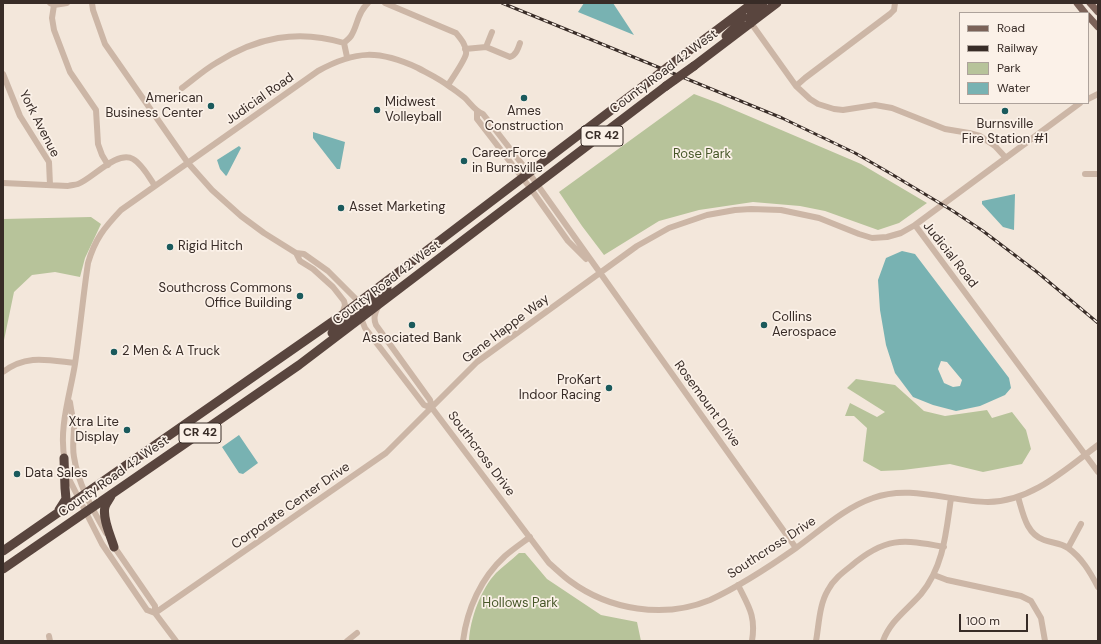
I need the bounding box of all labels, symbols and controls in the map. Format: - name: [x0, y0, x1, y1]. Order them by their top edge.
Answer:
- legend: [959, 12, 1089, 104]
- text: Road: [997, 20, 1025, 36]
- street label: County Road 42 West: [607, 26, 721, 118]
- text: Railway: [997, 40, 1038, 56]
- text: Park: [997, 60, 1021, 76]
- street label: Judicial Road: [223, 70, 297, 128]
- text: Water: [997, 80, 1030, 96]
- street label: York Avenue: [15, 88, 63, 160]
- place label: American Business Center: [105, 91, 203, 122]
- marker: Ames Construction: [519, 93, 529, 103]
- place label: Midwest Volleyball: [385, 95, 442, 126]
- marker: American Business Center: [206, 101, 216, 111]
- place label: Ames Construction: [485, 104, 563, 135]
- marker: Midwest Volleyball: [372, 105, 382, 115]
- marker: Burnsville Fire Station #1: [1000, 106, 1010, 116]
- place label: Burnsville Fire Station #1: [962, 117, 1048, 148]
- road number: CR 42: [581, 126, 623, 146]
- place label: CareerForce in Burnsville: [472, 146, 546, 177]
- park label: Rose Park: [673, 147, 731, 163]
- marker: CareerForce in Burnsville: [459, 156, 469, 166]
- place label: Asset Marketing: [349, 200, 445, 216]
- marker: Asset Marketing: [336, 203, 346, 213]
- street label: Judicial Road: [919, 219, 981, 291]
- street label: County Road 42 West: [330, 237, 444, 329]
- place label: Rigid Hitch: [178, 239, 243, 255]
- marker: Rigid Hitch: [165, 242, 175, 252]
- place label: Southcross Commons Office Building: [159, 281, 292, 312]
- marker: Southcross Commons Office Building: [295, 291, 305, 301]
- street label: Gene Happe Way: [460, 291, 552, 367]
- place label: Collins Aerospace: [772, 310, 836, 341]
- marker: Associated Bank: [407, 320, 417, 330]
- marker: Collins Aerospace: [759, 320, 769, 330]
- place label: Associated Bank: [362, 331, 462, 347]
- place label: 2 Men & A Truck: [122, 344, 220, 360]
- marker: 2 Men & A Truck: [109, 347, 119, 357]
- street label: Rosemount Drive: [671, 358, 743, 450]
- place label: ProKart Indoor Racing: [519, 373, 601, 404]
- marker: ProKart Indoor Racing: [604, 383, 614, 393]
- street label: Southcross Drive: [444, 408, 518, 500]
- place label: Xtra Lite Display: [68, 415, 119, 446]
- road number: CR 42: [179, 423, 221, 443]
- marker: Xtra Lite Display: [122, 425, 132, 435]
- street label: County Road 42 West: [56, 433, 172, 521]
- street label: Corporate Center Drive: [229, 459, 353, 553]
- place label: Data Sales: [25, 466, 88, 482]
- marker: Data Sales: [12, 469, 22, 479]
- street label: Southcross Drive: [725, 514, 819, 582]
- park label: Hollows Park: [482, 596, 558, 612]
- scale bar: [961, 606, 1030, 632]
- text: 100 m: [966, 613, 1000, 629]

